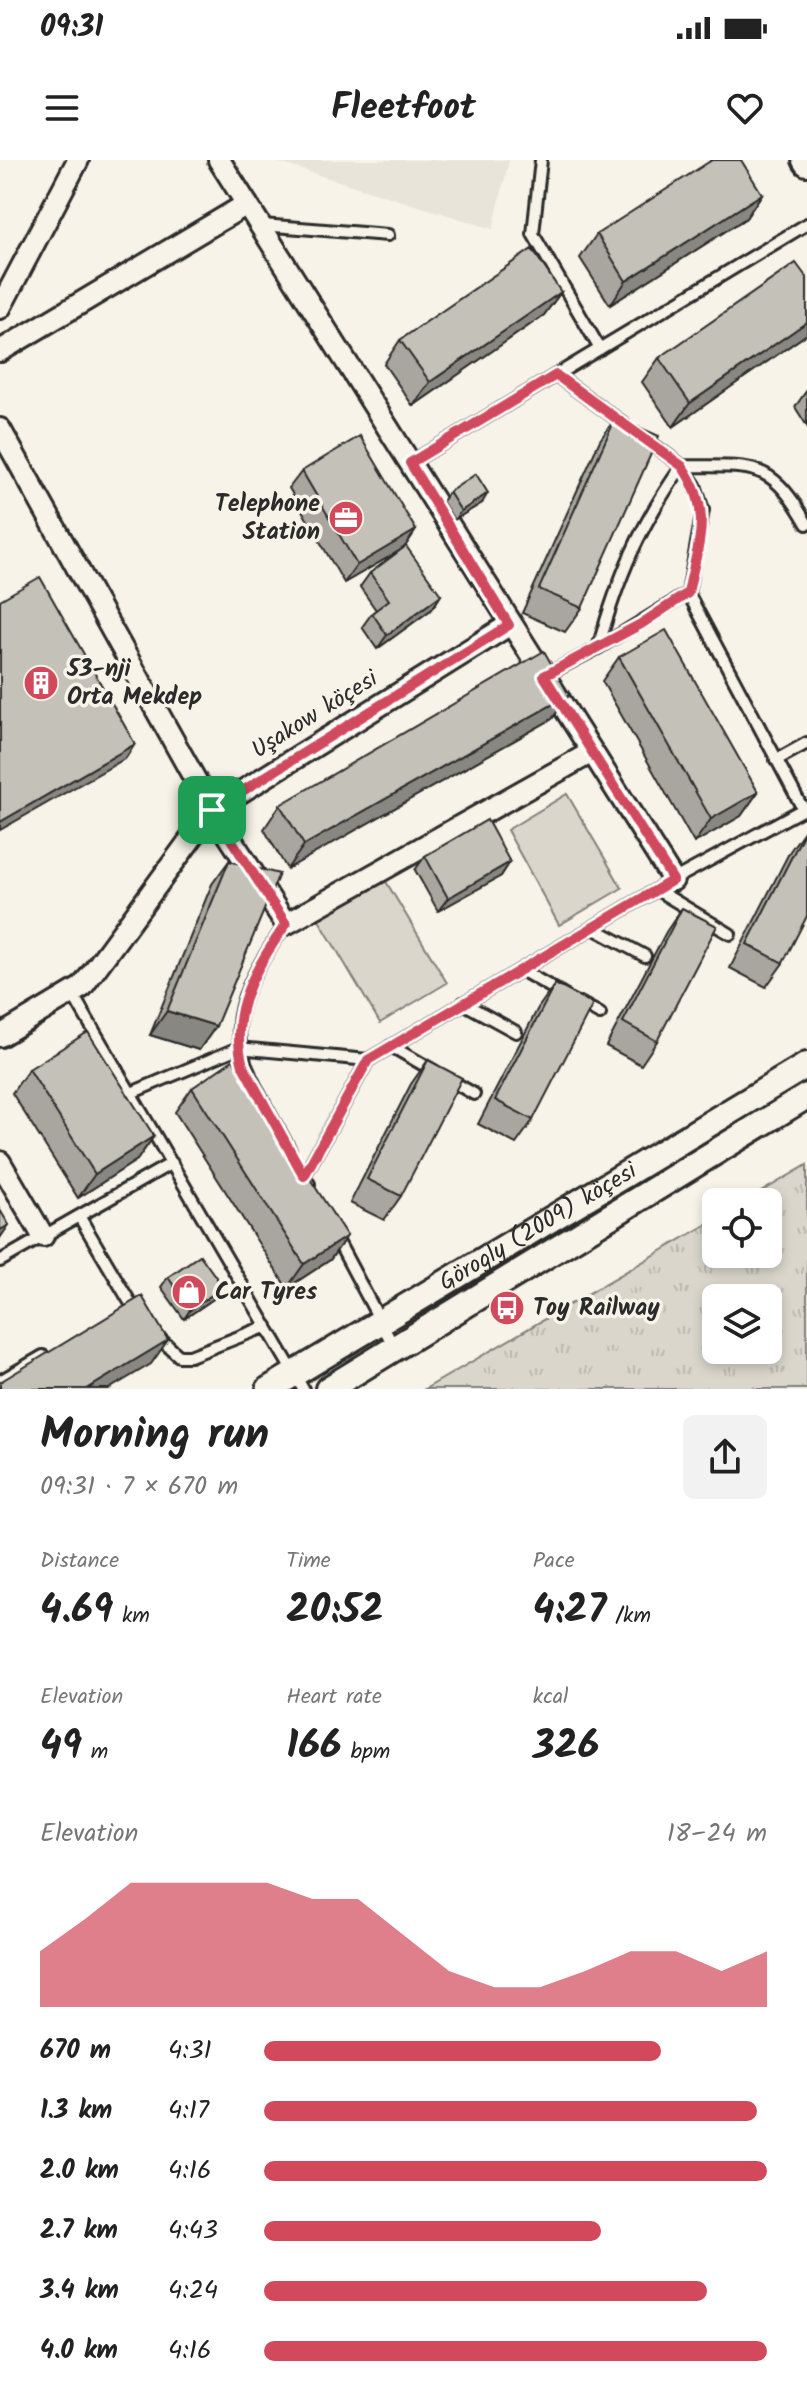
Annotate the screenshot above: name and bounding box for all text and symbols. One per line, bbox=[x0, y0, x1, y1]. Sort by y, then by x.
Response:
text: 09:31 bbox=[40, 4, 103, 52]
text: Fleetfoot bbox=[331, 80, 476, 137]
icon: menu bbox=[40, 86, 84, 130]
icon: heart bbox=[723, 86, 767, 130]
place label: Telephone Station bbox=[215, 485, 320, 552]
office icon: Telephone Station bbox=[327, 499, 365, 537]
place label: 53-nji Orta Mekdep bbox=[66, 650, 202, 717]
street label: Uşakow köçesi bbox=[244, 660, 387, 770]
building icon: 53-nji Orta Mekdep bbox=[22, 664, 60, 702]
pin bbox=[178, 776, 246, 844]
icon: arrive bbox=[190, 788, 234, 832]
street label: Görogly (2009) köçesi bbox=[431, 1152, 646, 1302]
map controls bbox=[702, 1188, 782, 1364]
button: locate bbox=[702, 1188, 782, 1268]
shop icon: Car Tyres bbox=[170, 1273, 208, 1311]
place label: Car Tyres bbox=[215, 1273, 317, 1312]
button: layers bbox=[702, 1284, 782, 1364]
bus stop icon: Toy Railway bbox=[488, 1289, 526, 1327]
place label: Toy Railway bbox=[533, 1289, 660, 1328]
text: Morning run bbox=[40, 1401, 269, 1471]
button: share bbox=[683, 1415, 767, 1499]
text: 09:31 · 7 × 670 m bbox=[40, 1466, 238, 1508]
text: Distance bbox=[40, 1544, 119, 1579]
text: Time bbox=[286, 1544, 331, 1579]
text: Pace bbox=[533, 1544, 575, 1579]
text: 4.69 bbox=[40, 1579, 113, 1643]
text: 20:52 bbox=[286, 1579, 384, 1643]
text: 4:27 bbox=[533, 1579, 607, 1643]
text: km bbox=[113, 1599, 150, 1634]
text: /km bbox=[607, 1599, 651, 1634]
text: Elevation bbox=[40, 1680, 123, 1715]
text: Heart rate bbox=[286, 1680, 382, 1715]
text: kcal bbox=[533, 1680, 568, 1715]
text: 49 bbox=[40, 1715, 82, 1779]
text: 166 bbox=[286, 1715, 342, 1779]
text: 326 bbox=[533, 1715, 600, 1779]
text: m bbox=[82, 1735, 108, 1770]
text: bpm bbox=[342, 1735, 390, 1770]
text: Elevation bbox=[40, 1813, 138, 1855]
text: 18–24 m bbox=[667, 1813, 767, 1855]
text: 670 m bbox=[40, 2030, 111, 2072]
text: 4:31 bbox=[168, 2030, 212, 2072]
text: 1.3 km bbox=[40, 2090, 112, 2132]
text: 4:17 bbox=[168, 2090, 209, 2132]
text: 2.0 km bbox=[40, 2150, 119, 2192]
text: 4:16 bbox=[168, 2150, 211, 2192]
text: 2.7 km bbox=[40, 2210, 118, 2252]
text: 4:43 bbox=[168, 2210, 218, 2252]
text: 3.4 km bbox=[40, 2270, 119, 2312]
text: 4:24 bbox=[168, 2270, 218, 2312]
text: 4.0 km bbox=[40, 2330, 118, 2372]
text: 4:16 bbox=[168, 2330, 211, 2372]

